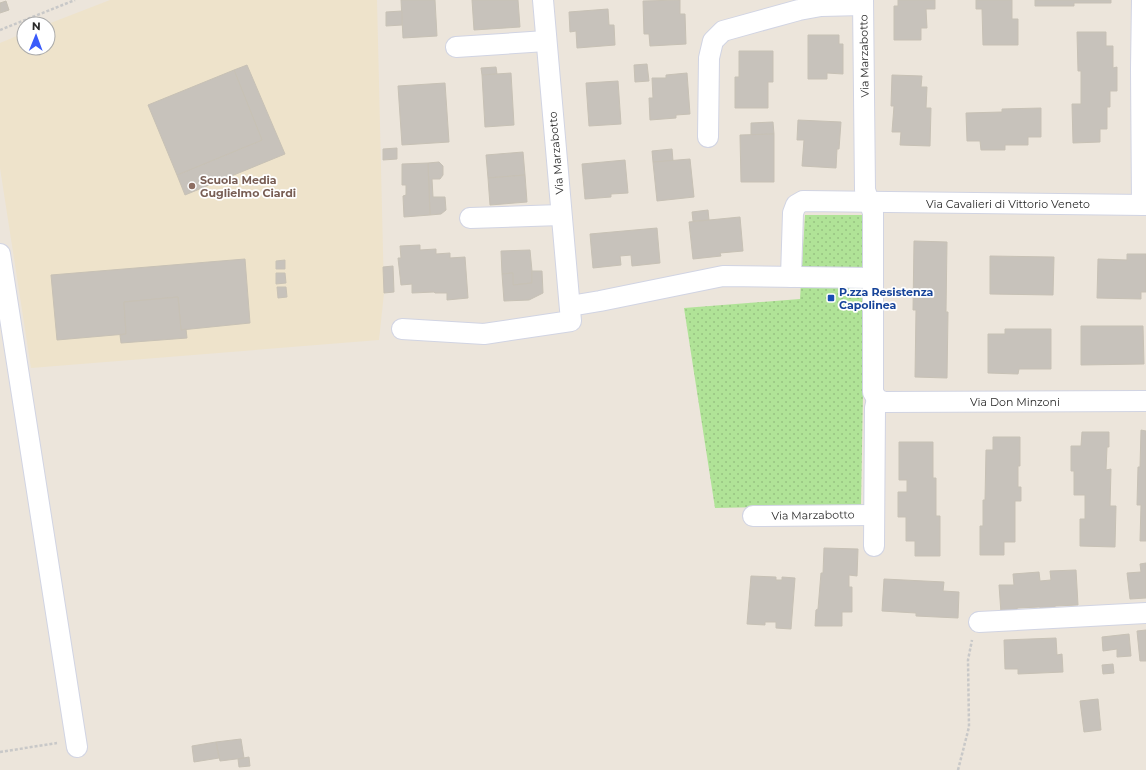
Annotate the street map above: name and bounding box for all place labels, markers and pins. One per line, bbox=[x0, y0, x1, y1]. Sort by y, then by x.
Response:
place label: Scuola Media Guglielmo Ciardi bbox=[200, 173, 296, 200]
marker: Scuola Media Guglielmo Ciardi bbox=[187, 181, 197, 191]
place label: P.zza Resistenza Capolinea bbox=[839, 285, 934, 312]
marker: P.zza Resistenza Capolinea bbox=[826, 293, 836, 303]

